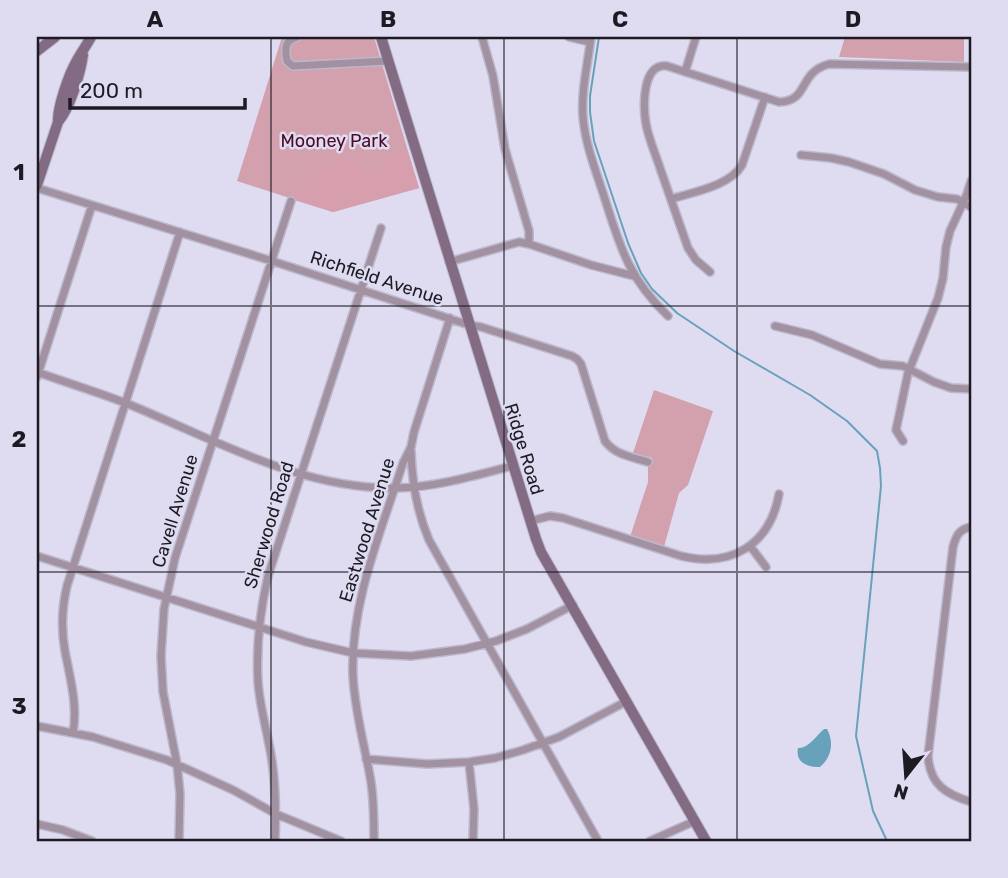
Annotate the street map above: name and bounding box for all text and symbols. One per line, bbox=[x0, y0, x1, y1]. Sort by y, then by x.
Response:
text: A bbox=[147, 5, 164, 33]
text: B bbox=[380, 5, 396, 33]
text: C bbox=[612, 5, 628, 33]
text: D bbox=[845, 5, 861, 33]
scale bar bbox=[70, 66, 245, 110]
text: 200 m bbox=[80, 78, 143, 103]
park label: Mooney Park bbox=[281, 130, 388, 152]
text: 1 bbox=[13, 158, 25, 186]
street label: Richfield Avenue bbox=[308, 246, 446, 310]
street label: Ridge Road bbox=[500, 400, 548, 498]
text: 2 bbox=[12, 425, 26, 453]
street label: Cavell Avenue bbox=[147, 452, 203, 570]
street label: Eastwood Avenue bbox=[335, 455, 399, 605]
street label: Sherwood Road bbox=[239, 459, 299, 591]
text: 3 bbox=[11, 692, 27, 720]
north arrow bbox=[872, 742, 942, 812]
text: N bbox=[891, 779, 911, 805]

